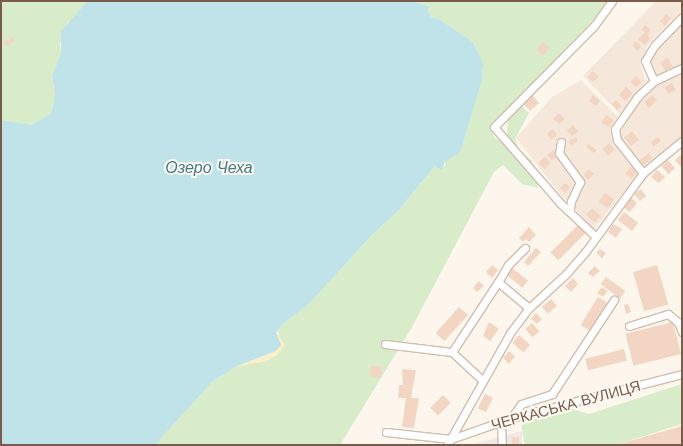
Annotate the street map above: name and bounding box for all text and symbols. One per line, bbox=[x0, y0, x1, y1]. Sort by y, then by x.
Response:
water label: Озеро Чеха bbox=[165, 158, 253, 178]
street label: ЧЕРКАСЬКА ВУЛИЦЯ bbox=[489, 377, 643, 435]

